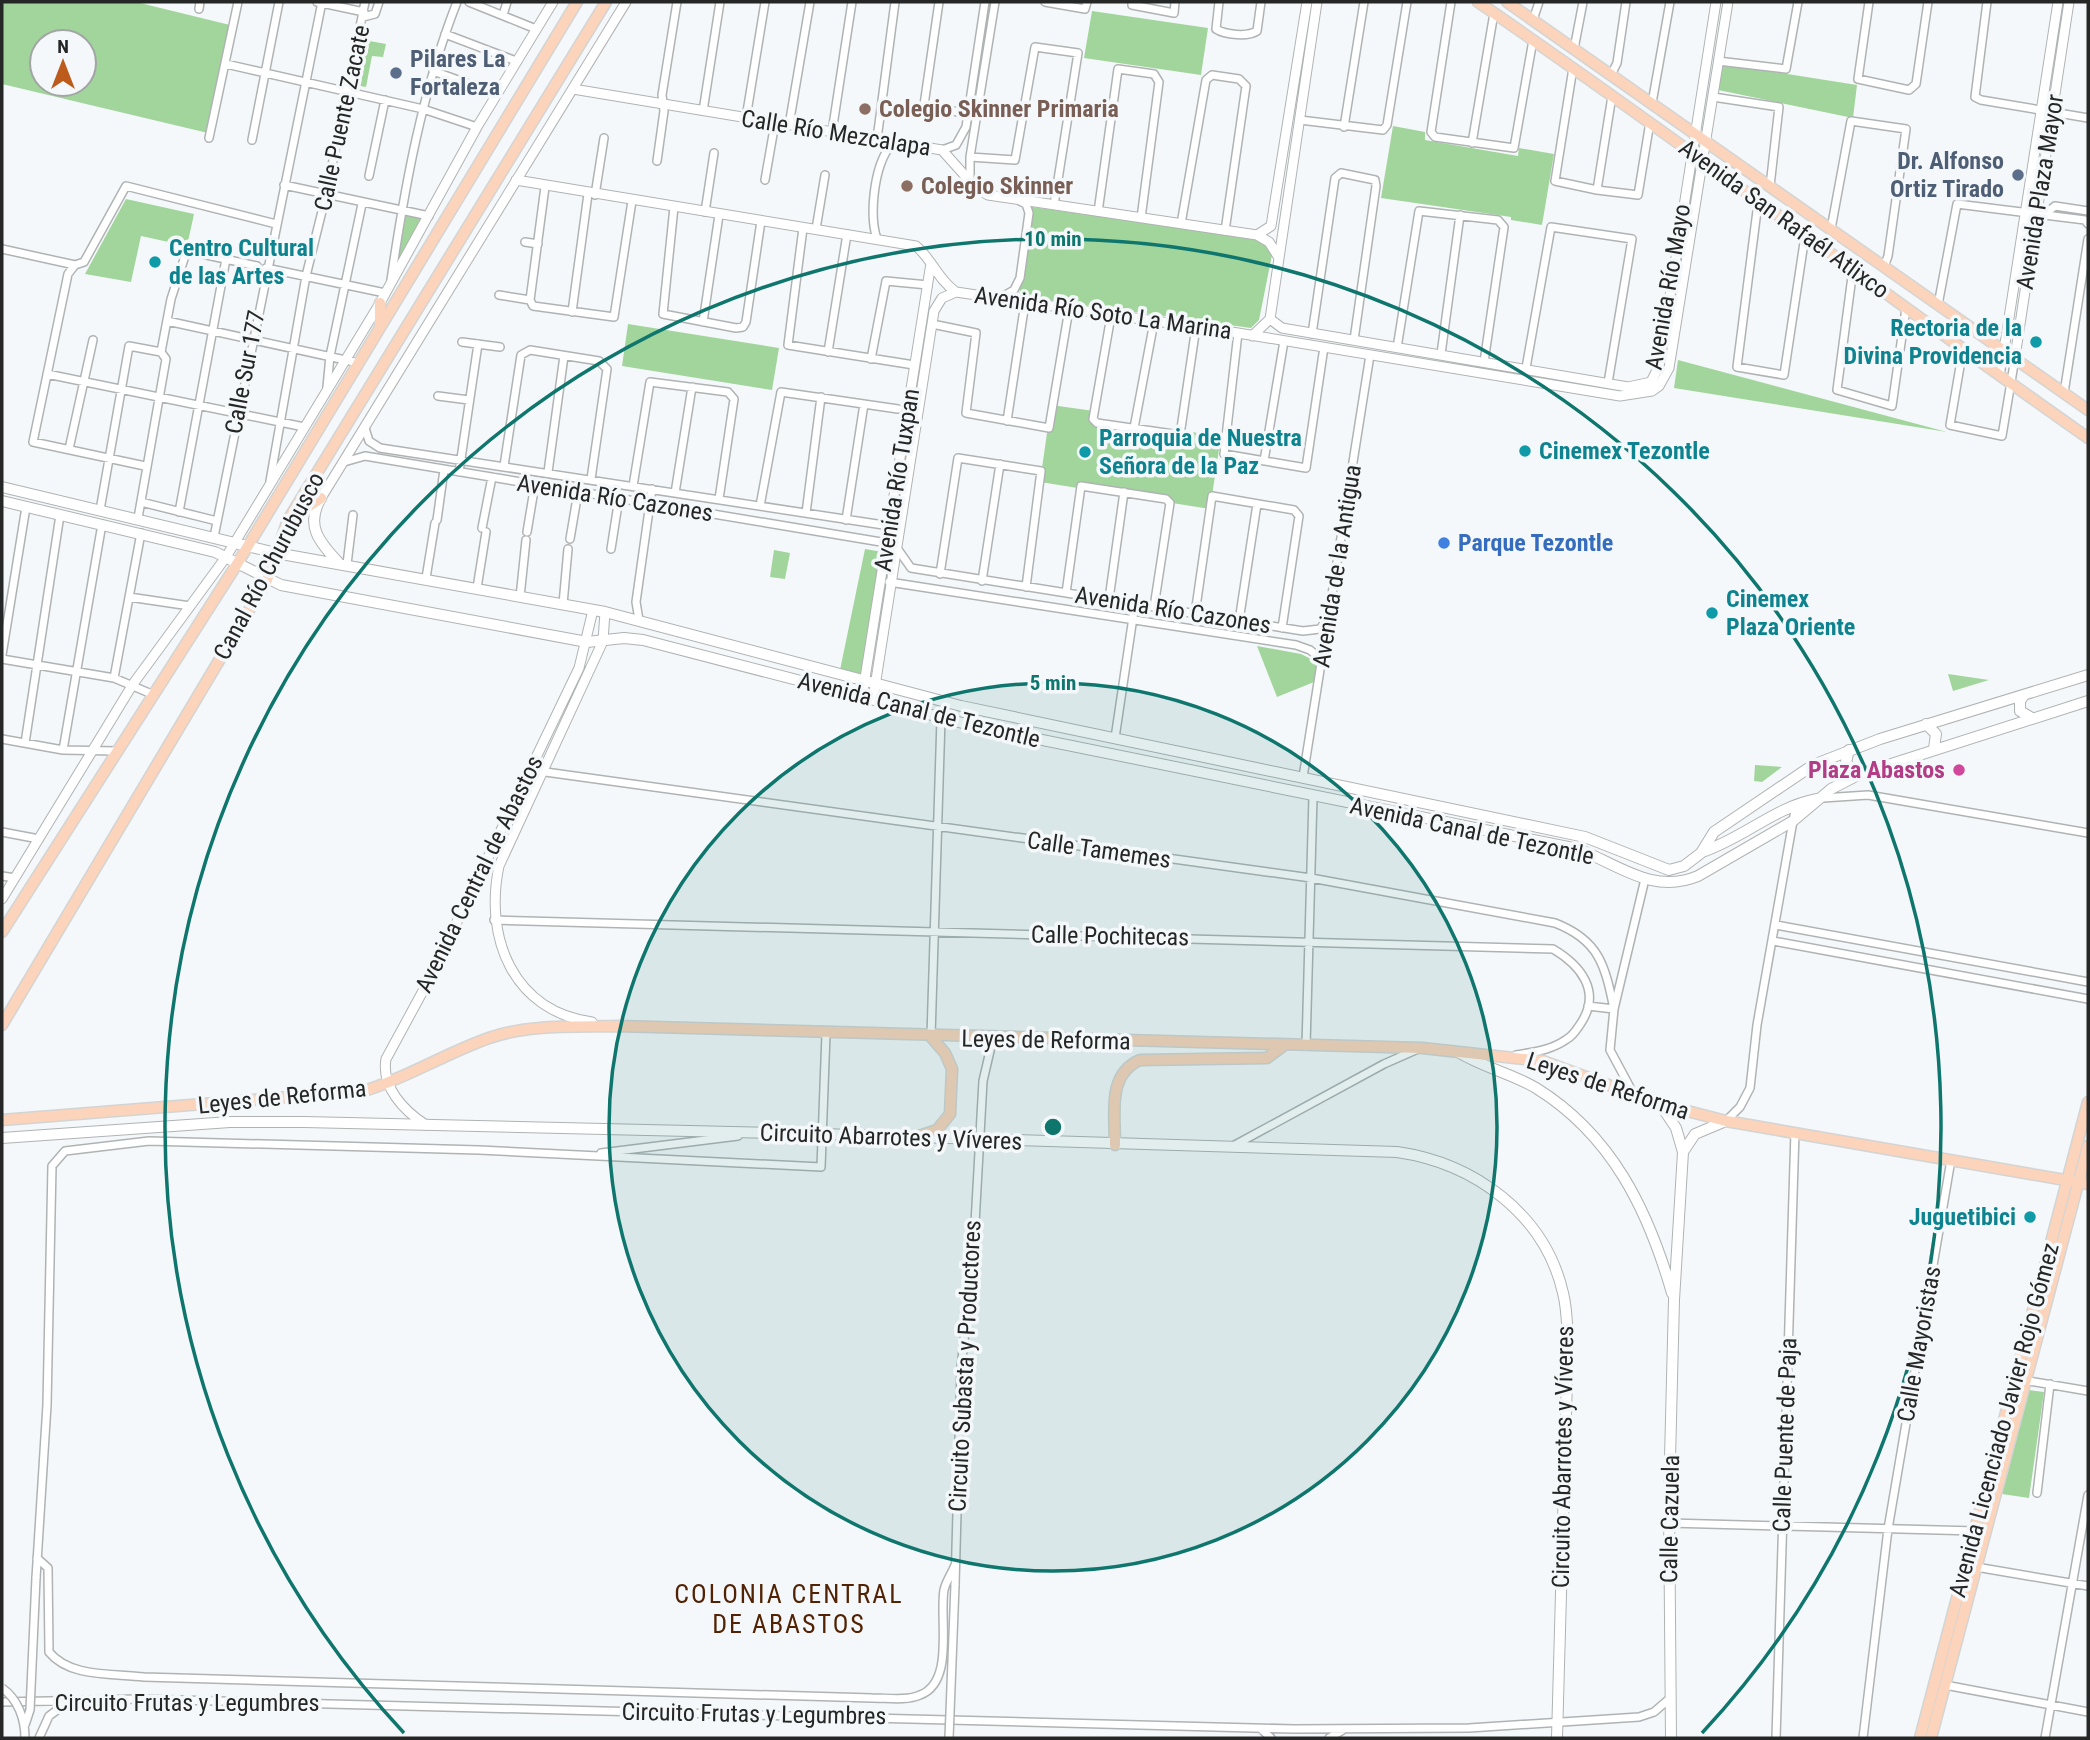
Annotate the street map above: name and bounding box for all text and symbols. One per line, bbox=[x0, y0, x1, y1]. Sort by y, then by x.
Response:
street label: Calle Puente Zacate bbox=[309, 22, 375, 214]
north arrow bbox=[28, 28, 98, 98]
text: N bbox=[57, 35, 69, 58]
place label: Pilares La Fortaleza bbox=[410, 45, 505, 101]
marker: Pilares La Fortaleza bbox=[388, 65, 404, 81]
street label: Avenida Plaza Mayor bbox=[2011, 92, 2069, 292]
place label: Colegio Skinner Primaria bbox=[879, 95, 1119, 123]
marker: Colegio Skinner Primaria bbox=[857, 101, 873, 117]
street label: Calle Río Mezcalapa bbox=[739, 104, 933, 162]
street label: Avenida San Rafaél Atlixco bbox=[1674, 133, 1894, 305]
place label: Dr. Alfonso Ortiz Tirado bbox=[1890, 147, 2004, 203]
marker: Dr. Alfonso Ortiz Tirado bbox=[2010, 167, 2026, 183]
place label: Colegio Skinner bbox=[921, 172, 1073, 200]
marker: Colegio Skinner bbox=[899, 178, 915, 194]
street label: Avenida Río Mayo bbox=[1640, 202, 1696, 372]
text: 10 min bbox=[1024, 227, 1082, 251]
place label: Centro Cultural de las Artes bbox=[169, 234, 314, 290]
marker: Centro Cultural de las Artes bbox=[147, 254, 163, 270]
street label: Avenida Río Soto La Marina bbox=[973, 281, 1233, 345]
street label: Calle Sur 177 bbox=[219, 308, 271, 436]
place label: Rectoria de la Divina Providencia bbox=[1844, 314, 2022, 370]
marker: Rectoria de la Divina Providencia bbox=[2028, 334, 2044, 350]
street label: Avenida Río Tuxpan bbox=[869, 387, 925, 573]
place label: Parroquia de Nuestra Señora de la Paz bbox=[1099, 424, 1302, 480]
place label: Cinemex Tezontle bbox=[1539, 437, 1710, 465]
marker: Cinemex Tezontle bbox=[1517, 443, 1533, 459]
marker: Parroquia de Nuestra Señora de la Paz bbox=[1077, 444, 1093, 460]
street label: Avenida de la Antigua bbox=[1307, 463, 1367, 669]
street label: Canal Río Churubusco bbox=[208, 467, 330, 665]
street label: Avenida Río Cazones bbox=[515, 469, 715, 527]
place label: Parque Tezontle bbox=[1458, 529, 1613, 557]
marker: Parque Tezontle bbox=[1436, 535, 1452, 551]
street label: Avenida Río Cazones bbox=[1073, 581, 1273, 639]
place label: Cinemex Plaza Oriente bbox=[1726, 585, 1855, 641]
marker: Cinemex Plaza Oriente bbox=[1704, 605, 1720, 621]
street label: Avenida Canal de Tezontle bbox=[795, 666, 1043, 754]
text: 5 min bbox=[1030, 671, 1076, 695]
street label: Avenida Central de Abastos bbox=[409, 751, 549, 997]
place label: Plaza Abastos bbox=[1808, 756, 1945, 784]
marker: Plaza Abastos bbox=[1951, 762, 1967, 778]
street label: Avenida Canal de Tezontle bbox=[1348, 791, 1596, 871]
street label: Calle Tamemes bbox=[1025, 826, 1173, 874]
street label: Calle Pochitecas bbox=[1031, 921, 1189, 951]
street label: Leyes de Reforma bbox=[961, 1025, 1131, 1055]
street label: Leyes de Reforma bbox=[1523, 1047, 1693, 1125]
street label: Leyes de Reforma bbox=[196, 1074, 368, 1120]
centre of rings bbox=[1041, 1115, 1065, 1139]
street label: Circuito Abarrotes y Víveres bbox=[759, 1118, 1023, 1156]
place label: Juguetibici bbox=[1909, 1203, 2016, 1231]
marker: Juguetibici bbox=[2022, 1209, 2038, 1225]
street label: Circuito Subasta y Productores bbox=[943, 1219, 987, 1513]
street label: Avenida Licenciado Javier Rojo Gómez bbox=[1943, 1240, 2065, 1600]
street label: Calle Mayoristas bbox=[1892, 1264, 1946, 1424]
street label: Circuito Abarrotes y Víveres bbox=[1547, 1326, 1579, 1588]
street label: Calle Puente de Paja bbox=[1768, 1337, 1802, 1533]
street label: Calle Cazuela bbox=[1655, 1455, 1685, 1583]
district label: COLONIA CENTRAL DE ABASTOS bbox=[674, 1579, 904, 1639]
street label: Circuito Frutas y Legumbres bbox=[55, 1689, 319, 1717]
street label: Circuito Frutas y Legumbres bbox=[621, 1698, 887, 1730]

